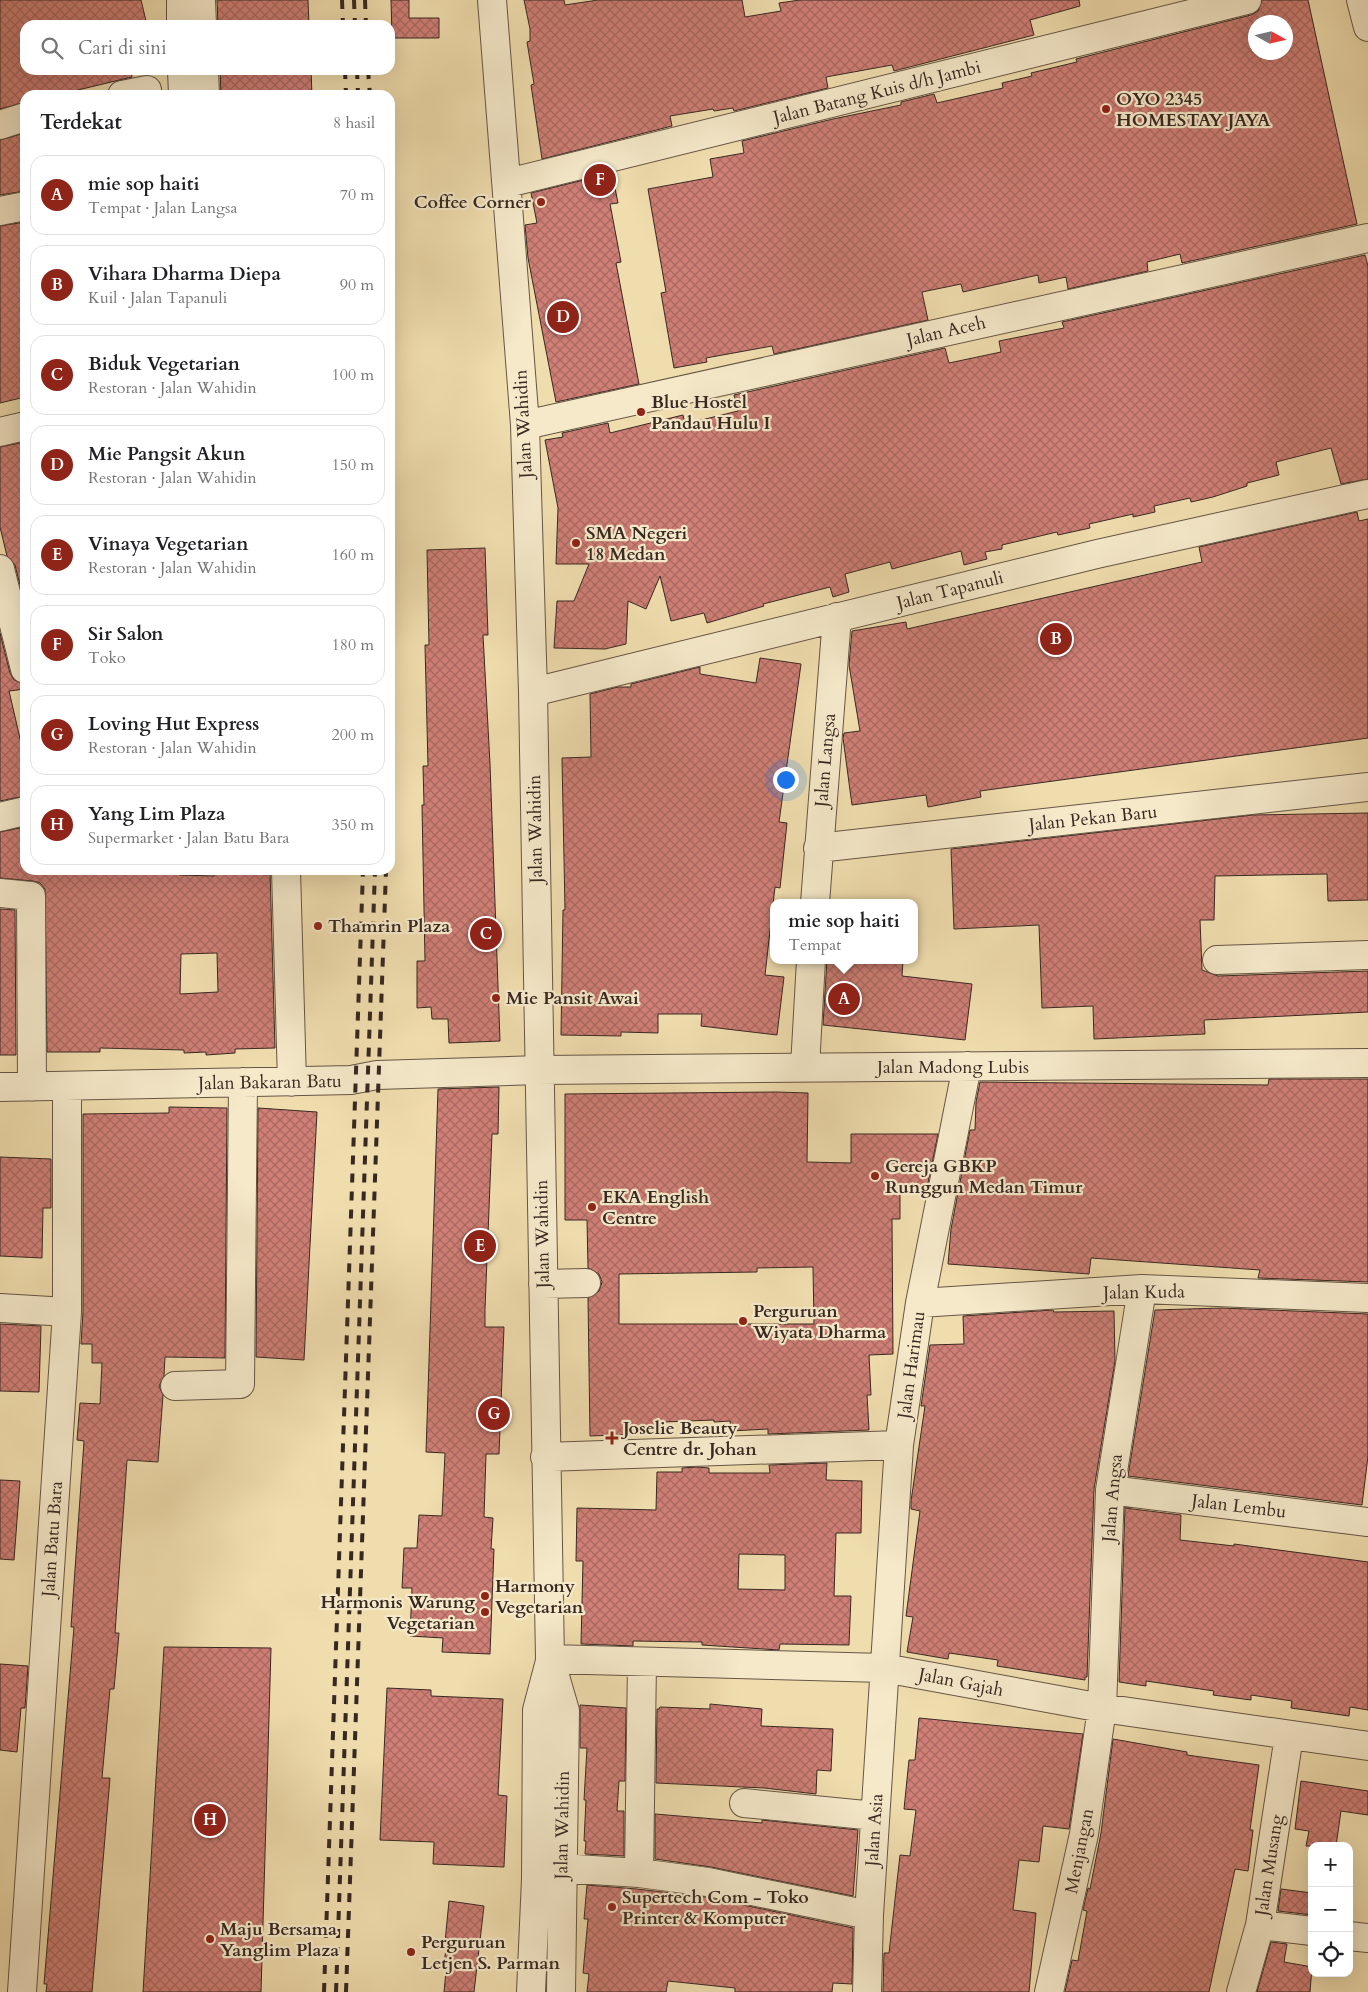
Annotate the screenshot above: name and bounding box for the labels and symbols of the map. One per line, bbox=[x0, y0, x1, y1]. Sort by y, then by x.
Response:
north arrow bbox=[1248, 15, 1293, 60]
street label: Jalan Batang Kuis d/h Jambi bbox=[768, 55, 984, 131]
place label: OYO 2345 HOMESTAY JAYA bbox=[1116, 87, 1271, 133]
marker: OYO 2345 HOMESTAY JAYA bbox=[1100, 103, 1112, 115]
pin: F bbox=[584, 161, 616, 199]
place label: Coffee Corner bbox=[414, 190, 532, 215]
marker: Coffee Corner bbox=[535, 196, 547, 208]
pin: D bbox=[547, 298, 579, 336]
street label: Jalan Aceh bbox=[901, 310, 988, 353]
street label: Jalan Wahidin bbox=[508, 368, 539, 482]
place label: Blue Hostel Pandau Hulu I bbox=[651, 390, 771, 436]
marker: Blue Hostel Pandau Hulu I bbox=[635, 406, 647, 418]
place label: SMA Negeri 18 Medan bbox=[586, 521, 688, 567]
marker: SMA Negeri 18 Medan bbox=[570, 537, 582, 549]
street label: Jalan Tapanuli bbox=[891, 565, 1006, 617]
pin: B bbox=[1040, 620, 1072, 658]
street label: Jalan Langsa bbox=[809, 712, 842, 811]
your location bbox=[773, 767, 799, 793]
street label: Jalan Wahidin bbox=[522, 774, 549, 887]
street label: Jalan Pekan Baru bbox=[1025, 799, 1159, 838]
place label: Thamrin Plaza bbox=[328, 914, 450, 939]
pin: C bbox=[470, 915, 502, 953]
marker: Thamrin Plaza bbox=[312, 920, 324, 932]
pin: A bbox=[828, 980, 860, 1018]
place label: Mie Pansit Awai bbox=[506, 986, 639, 1011]
marker: Mie Pansit Awai bbox=[490, 992, 502, 1004]
street label: Jalan Madong Lubis bbox=[874, 1055, 1029, 1080]
street label: Jalan Bakaran Batu bbox=[195, 1069, 342, 1096]
place label: Gereja GBKP Runggun Medan Timur bbox=[885, 1154, 1083, 1200]
marker: Gereja GBKP Runggun Medan Timur bbox=[869, 1170, 881, 1182]
street label: Jalan Wahidin bbox=[529, 1179, 556, 1292]
place label: EKA English Centre bbox=[602, 1185, 709, 1231]
marker: EKA English Centre bbox=[586, 1201, 598, 1213]
pin: E bbox=[464, 1227, 496, 1265]
street label: Jalan Kuda bbox=[1100, 1279, 1185, 1306]
place label: Perguruan Wiyata Dharma bbox=[752, 1299, 886, 1345]
street label: Jalan Harimau bbox=[891, 1309, 931, 1424]
marker: Perguruan Wiyata Dharma bbox=[737, 1315, 749, 1327]
pin: G bbox=[478, 1395, 510, 1433]
place label: Joselie Beauty Centre dr. Johan bbox=[620, 1416, 757, 1462]
marker: Joselie Beauty Centre dr. Johan bbox=[605, 1431, 619, 1445]
street label: Jalan Angsa bbox=[1096, 1453, 1129, 1546]
street label: Jalan Batu Bara bbox=[36, 1480, 69, 1601]
street label: Jalan Lembu bbox=[1187, 1488, 1288, 1525]
place label: Harmony Vegetarian bbox=[495, 1574, 584, 1620]
place label: Harmonis Warung Vegetarian bbox=[321, 1590, 475, 1636]
marker: Harmony Vegetarian bbox=[479, 1590, 491, 1602]
marker: Harmonis Warung Vegetarian bbox=[479, 1606, 491, 1618]
street label: Jalan Gajah bbox=[913, 1661, 1006, 1703]
street label: Jalan Wahidin bbox=[549, 1770, 576, 1883]
street label: Jalan Asia bbox=[859, 1793, 890, 1870]
pin: H bbox=[194, 1801, 226, 1839]
street label: Menjangan bbox=[1059, 1805, 1100, 1896]
street label: Jalan Musang bbox=[1249, 1812, 1290, 1920]
place label: Supertech Com - Toko Printer & Komputer bbox=[622, 1885, 809, 1931]
marker: Supertech Com - Toko Printer & Komputer bbox=[606, 1901, 618, 1913]
place label: Maju Bersama Yanglim Plaza bbox=[220, 1917, 339, 1963]
place label: Perguruan Letjen S. Parman bbox=[421, 1930, 560, 1976]
marker: Maju Bersama Yanglim Plaza bbox=[204, 1933, 216, 1945]
marker: Perguruan Letjen S. Parman bbox=[405, 1946, 417, 1958]

